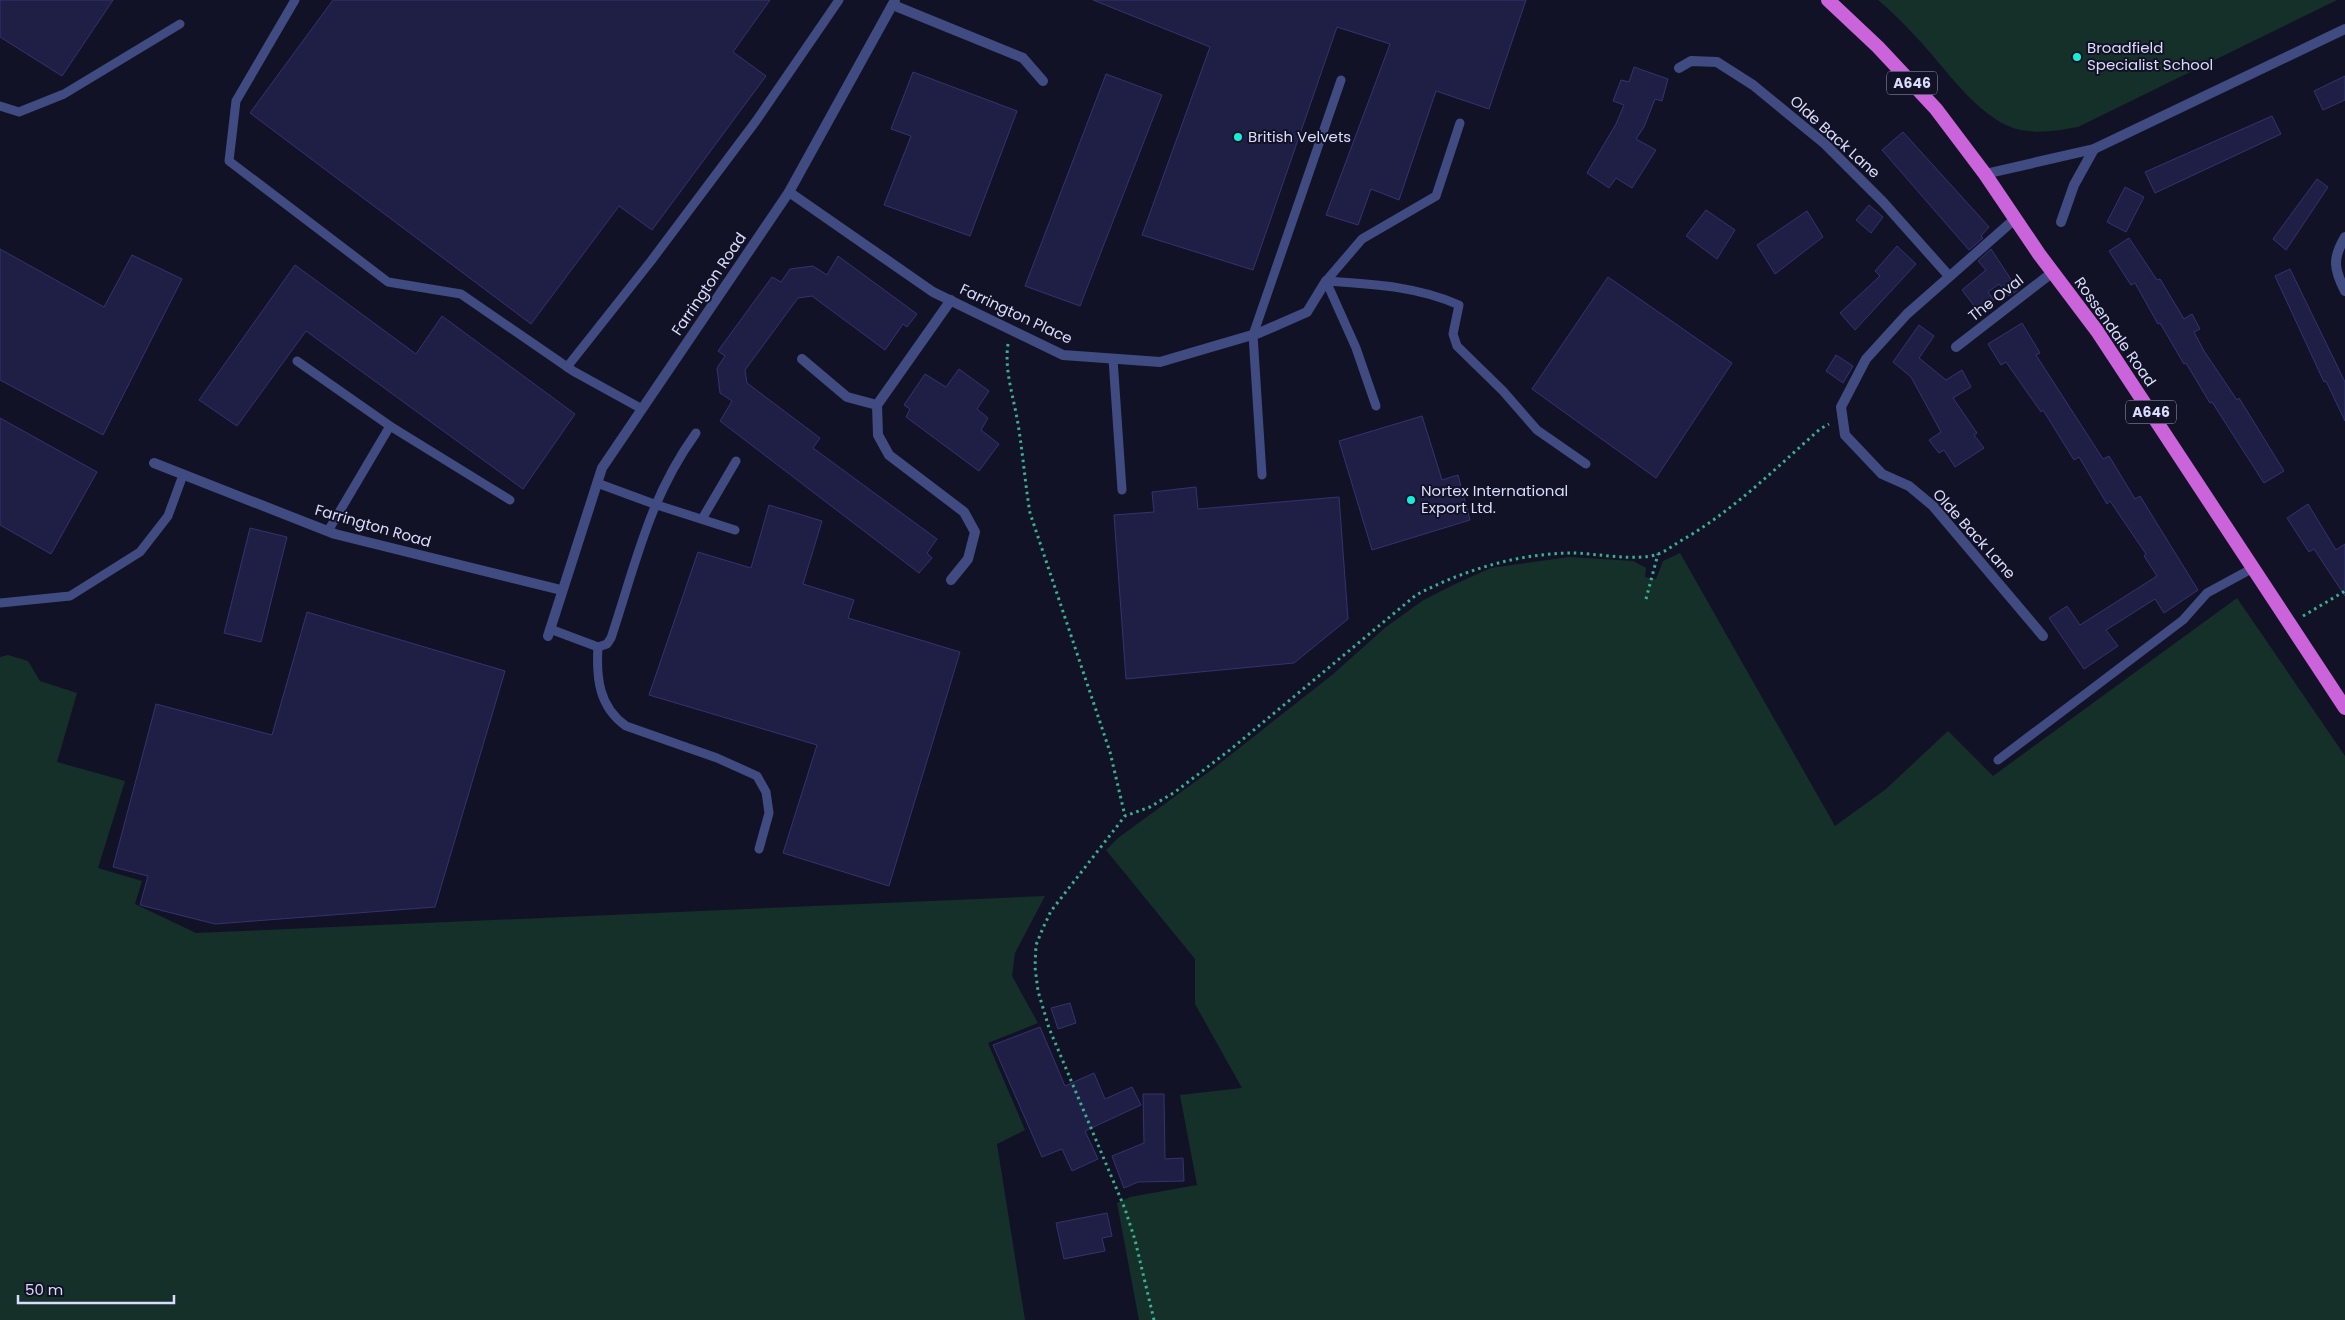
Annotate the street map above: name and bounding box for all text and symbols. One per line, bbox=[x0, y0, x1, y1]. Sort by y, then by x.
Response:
place label: Broadfield Specialist School bbox=[2087, 37, 2213, 75]
marker: Broadfield Specialist School bbox=[2071, 51, 2083, 63]
road number: A646 bbox=[1887, 72, 1937, 95]
street label: Olde Back Lane bbox=[1786, 90, 1885, 183]
place label: British Velvets bbox=[1248, 126, 1351, 147]
marker: British Velvets bbox=[1232, 131, 1244, 143]
street label: Farrington Road bbox=[666, 228, 751, 339]
street label: The Oval bbox=[1964, 269, 2028, 326]
street label: Rossendale Road bbox=[2070, 273, 2161, 391]
street label: Farrington Place bbox=[957, 278, 1076, 349]
road number: A646 bbox=[2126, 401, 2176, 424]
place label: Nortex International Export Ltd. bbox=[1421, 480, 1568, 518]
street label: Olde Back Lane bbox=[1928, 484, 2021, 583]
marker: Nortex International Export Ltd. bbox=[1405, 494, 1417, 506]
street label: Farrington Road bbox=[313, 499, 434, 552]
scale bar bbox=[18, 1272, 174, 1304]
text: 50 m bbox=[25, 1279, 63, 1300]

